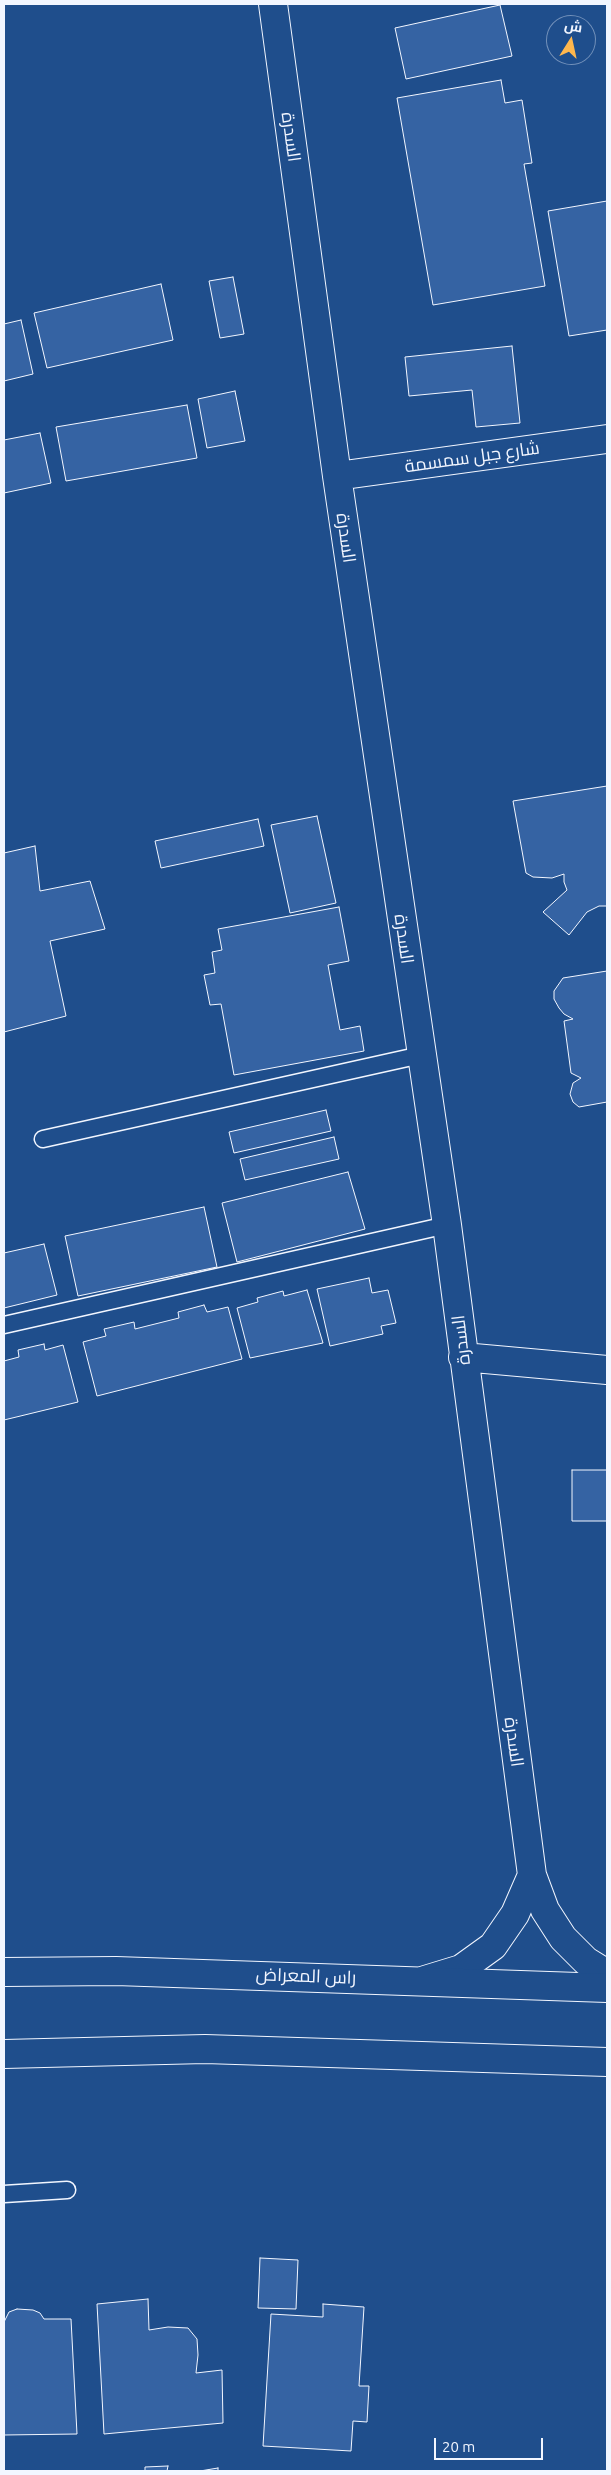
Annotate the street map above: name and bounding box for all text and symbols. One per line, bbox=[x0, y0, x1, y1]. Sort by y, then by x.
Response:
north arrow bbox=[546, 15, 596, 65]
text: ش bbox=[563, 17, 584, 36]
street label: السدرة bbox=[277, 111, 305, 163]
street label: شارع جبل سمسمة bbox=[403, 437, 541, 477]
street label: السدرة bbox=[332, 512, 360, 564]
street label: السدرة bbox=[390, 913, 418, 965]
street label: السدرة bbox=[447, 1314, 475, 1366]
street label: السدرة bbox=[500, 1716, 528, 1768]
street label: راس المعراض bbox=[255, 1963, 357, 1989]
scale bar bbox=[436, 2428, 545, 2460]
text: 20 m bbox=[442, 2438, 475, 2455]

